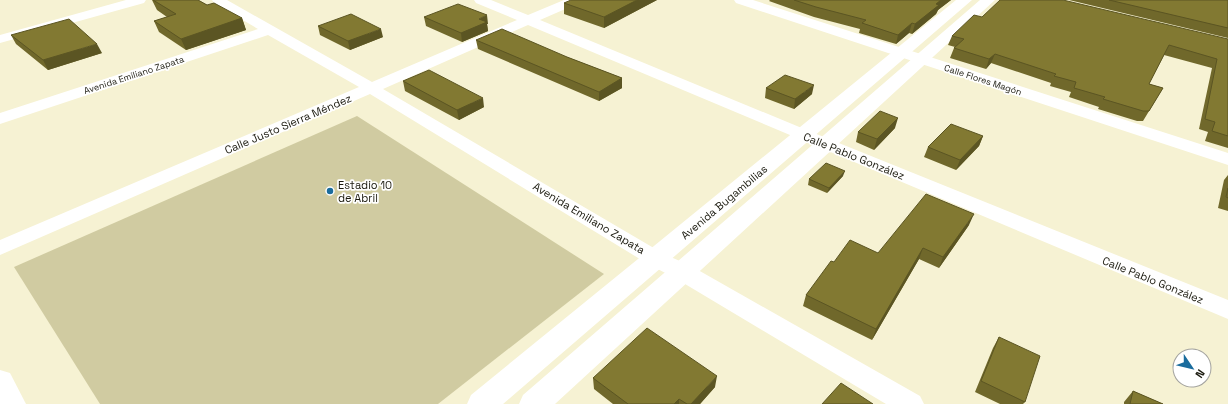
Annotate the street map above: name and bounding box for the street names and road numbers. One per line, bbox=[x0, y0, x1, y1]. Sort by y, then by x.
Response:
street label: Avenida Emiliano Zapata bbox=[82, 53, 186, 97]
street label: Calle Flores Magón bbox=[943, 62, 1023, 98]
street label: Calle Justo Sierra Méndez bbox=[222, 91, 354, 157]
street label: Calle Pablo González bbox=[801, 129, 907, 183]
street label: Avenida Bugambilias bbox=[678, 162, 770, 242]
street label: Avenida Emiliano Zapata bbox=[530, 179, 648, 257]
street label: Calle Pablo González bbox=[1100, 253, 1206, 307]

